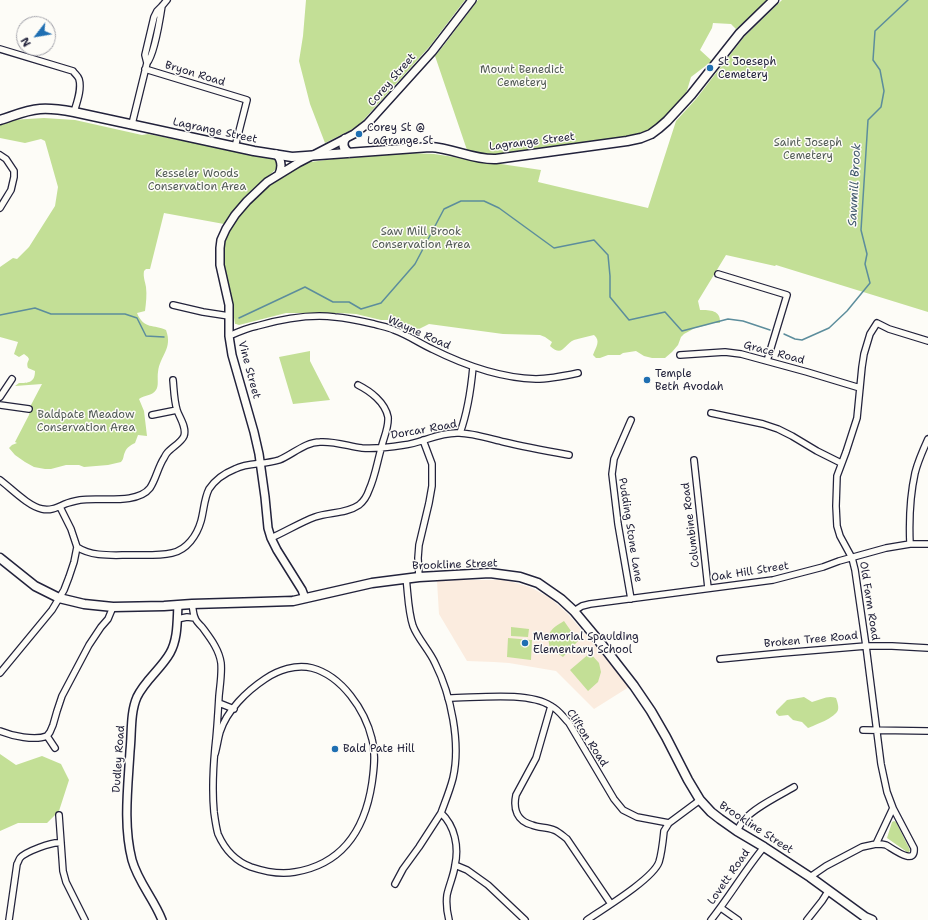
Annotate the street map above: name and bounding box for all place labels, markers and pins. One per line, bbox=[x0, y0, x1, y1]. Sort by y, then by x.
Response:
place label: St Joeseph Cemetery bbox=[718, 55, 776, 81]
marker: St Joeseph Cemetery bbox=[705, 63, 715, 73]
place label: Corey St @ LaGrange St bbox=[367, 121, 433, 147]
marker: Corey St @ LaGrange St bbox=[354, 129, 364, 139]
place label: Temple Beth Avodah bbox=[655, 367, 724, 393]
marker: Temple Beth Avodah bbox=[642, 375, 652, 385]
place label: Memorial Spaulding Elementary School bbox=[533, 630, 639, 656]
marker: Memorial Spaulding Elementary School bbox=[520, 638, 530, 648]
place label: Bald Pate Hill bbox=[343, 742, 415, 756]
marker: Bald Pate Hill bbox=[330, 744, 340, 754]

